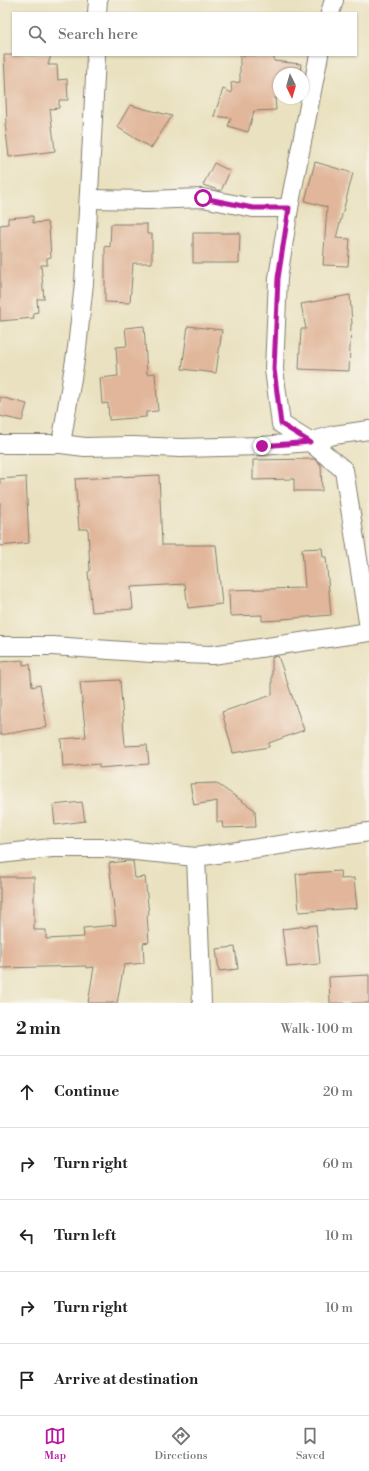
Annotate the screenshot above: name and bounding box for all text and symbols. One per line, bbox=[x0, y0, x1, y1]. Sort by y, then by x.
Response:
search box bbox=[12, 12, 357, 56]
icon: search bbox=[26, 23, 48, 45]
text: Search here bbox=[58, 25, 138, 44]
north arrow bbox=[273, 68, 309, 104]
route start bbox=[194, 189, 212, 207]
route end bbox=[253, 437, 271, 455]
text: 2 min bbox=[16, 1018, 61, 1040]
text: Walk · 100 m bbox=[281, 1021, 353, 1037]
icon: ahead bbox=[16, 1081, 38, 1103]
text: Continue bbox=[54, 1082, 119, 1101]
text: 20 m bbox=[323, 1084, 353, 1100]
icon: right bbox=[16, 1153, 38, 1175]
text: Turn right bbox=[54, 1154, 128, 1173]
text: 60 m bbox=[322, 1156, 353, 1172]
icon: left bbox=[16, 1225, 38, 1247]
text: Turn left bbox=[54, 1226, 116, 1245]
text: 10 m bbox=[325, 1228, 353, 1244]
icon: right bbox=[16, 1297, 38, 1319]
text: Turn right bbox=[54, 1298, 128, 1317]
text: 10 m bbox=[325, 1300, 353, 1316]
icon: arrive bbox=[16, 1369, 38, 1391]
text: Arrive at destination bbox=[54, 1370, 198, 1389]
tab: Map bbox=[44, 1425, 66, 1463]
tab: Directions bbox=[155, 1425, 208, 1463]
tab: Saved bbox=[296, 1425, 325, 1463]

